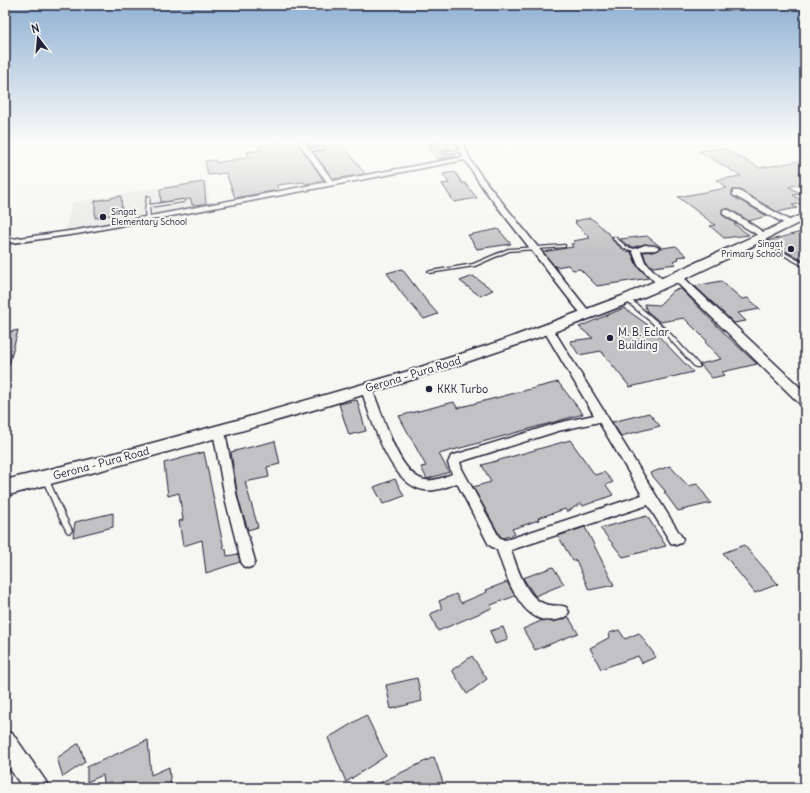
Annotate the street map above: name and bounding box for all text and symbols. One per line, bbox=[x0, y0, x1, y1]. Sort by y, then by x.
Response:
north arrow bbox=[18, 18, 58, 58]
text: N bbox=[30, 21, 41, 36]
place label: Singat Elementary School bbox=[111, 206, 187, 227]
marker: Singat Elementary School bbox=[98, 212, 108, 222]
place label: Singat Primary School bbox=[721, 238, 783, 259]
marker: Singat Primary School bbox=[786, 244, 796, 254]
place label: M. B. Eclar Building bbox=[618, 325, 670, 352]
marker: M. B. Eclar Building bbox=[605, 333, 615, 343]
street label: Gerona - Pura Road bbox=[364, 353, 463, 395]
place label: KKK Turbo bbox=[437, 382, 488, 396]
marker: KKK Turbo bbox=[424, 384, 434, 394]
street label: Gerona - Pura Road bbox=[51, 443, 151, 483]

